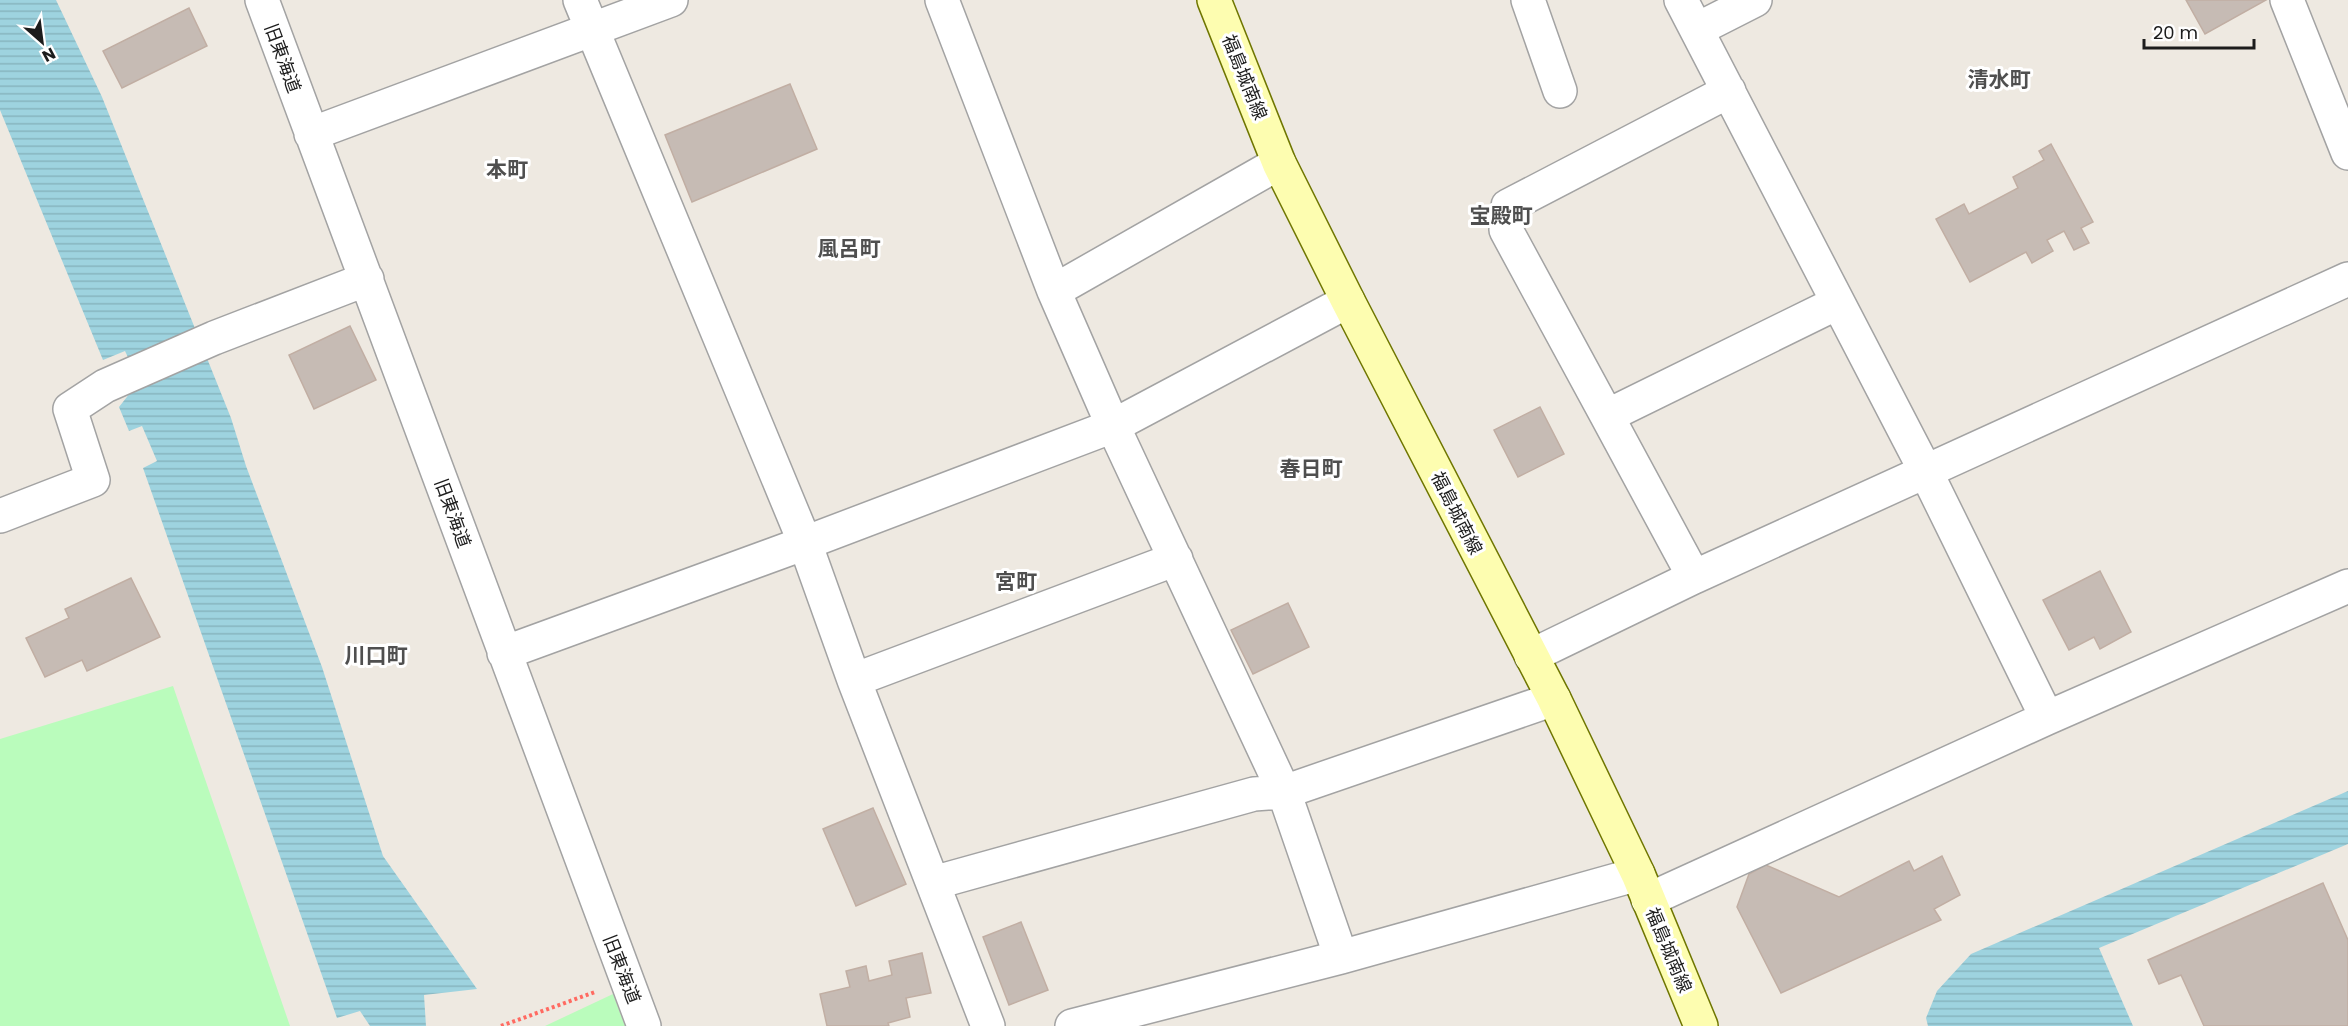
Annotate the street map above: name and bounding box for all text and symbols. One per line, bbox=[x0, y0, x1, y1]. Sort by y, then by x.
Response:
north arrow bbox=[12, 12, 72, 72]
scale bar bbox=[2144, 12, 2254, 50]
street label: 旧東海道 bbox=[259, 20, 307, 96]
text: 20 m bbox=[2153, 20, 2198, 45]
street label: 福島城南線 bbox=[1217, 31, 1273, 123]
text: N bbox=[38, 42, 60, 68]
district label: 清水町 bbox=[1968, 65, 2031, 94]
district label: 本町 bbox=[486, 155, 528, 184]
district label: 宝殿町 bbox=[1470, 201, 1533, 230]
district label: 風呂町 bbox=[818, 234, 881, 263]
district label: 春日町 bbox=[1280, 454, 1343, 483]
street label: 福島城南線 bbox=[1425, 467, 1489, 559]
street label: 旧東海道 bbox=[429, 475, 477, 551]
district label: 宮町 bbox=[995, 567, 1037, 596]
district label: 川口町 bbox=[345, 641, 408, 670]
street label: 福島城南線 bbox=[1640, 904, 1698, 996]
street label: 旧東海道 bbox=[597, 931, 647, 1007]

